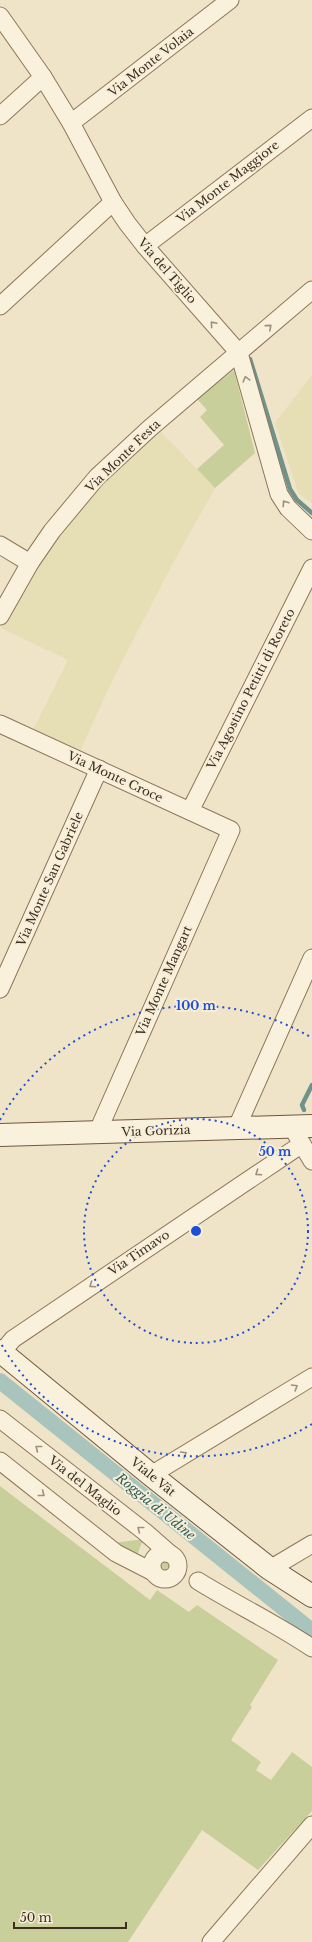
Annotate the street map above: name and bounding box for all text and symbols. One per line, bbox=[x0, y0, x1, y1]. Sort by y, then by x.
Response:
street label: Via Monte Volaia bbox=[104, 23, 197, 100]
street label: Via Monte Maggiore bbox=[173, 137, 282, 227]
street label: Via del Tiglio bbox=[134, 234, 200, 307]
one-way arrow bbox=[211, 321, 218, 328]
one-way arrow bbox=[264, 325, 271, 332]
one-way arrow bbox=[243, 376, 251, 383]
street label: Via Monte Festa bbox=[81, 416, 163, 496]
one-way arrow bbox=[282, 500, 290, 507]
street label: Via Agostino Petitti di Roreto bbox=[203, 606, 298, 773]
street label: Via Monte Croce bbox=[64, 747, 165, 805]
street label: Via Monte San Gabriele bbox=[13, 809, 86, 949]
street label: Via Monte Mangart bbox=[132, 923, 195, 1039]
text: 100 m bbox=[176, 998, 217, 1013]
street label: Via Gorizia bbox=[120, 1122, 191, 1139]
text: 50 m bbox=[259, 1144, 292, 1159]
one-way arrow bbox=[255, 1168, 262, 1175]
centre of rings bbox=[189, 1224, 203, 1238]
street label: Via Timavo bbox=[104, 1227, 172, 1279]
one-way arrow bbox=[89, 1280, 96, 1288]
one-way arrow bbox=[291, 1384, 298, 1392]
one-way arrow bbox=[35, 1446, 42, 1453]
street label: Via del Maglio bbox=[45, 1452, 125, 1519]
one-way arrow bbox=[180, 1452, 187, 1459]
street label: Viale Vât bbox=[127, 1453, 179, 1499]
water label: Roggia di Udine bbox=[112, 1469, 199, 1544]
one-way arrow bbox=[37, 1489, 44, 1496]
one-way arrow bbox=[138, 1526, 145, 1533]
scale bar bbox=[14, 1904, 126, 1930]
text: 50 m bbox=[20, 1910, 52, 1925]

